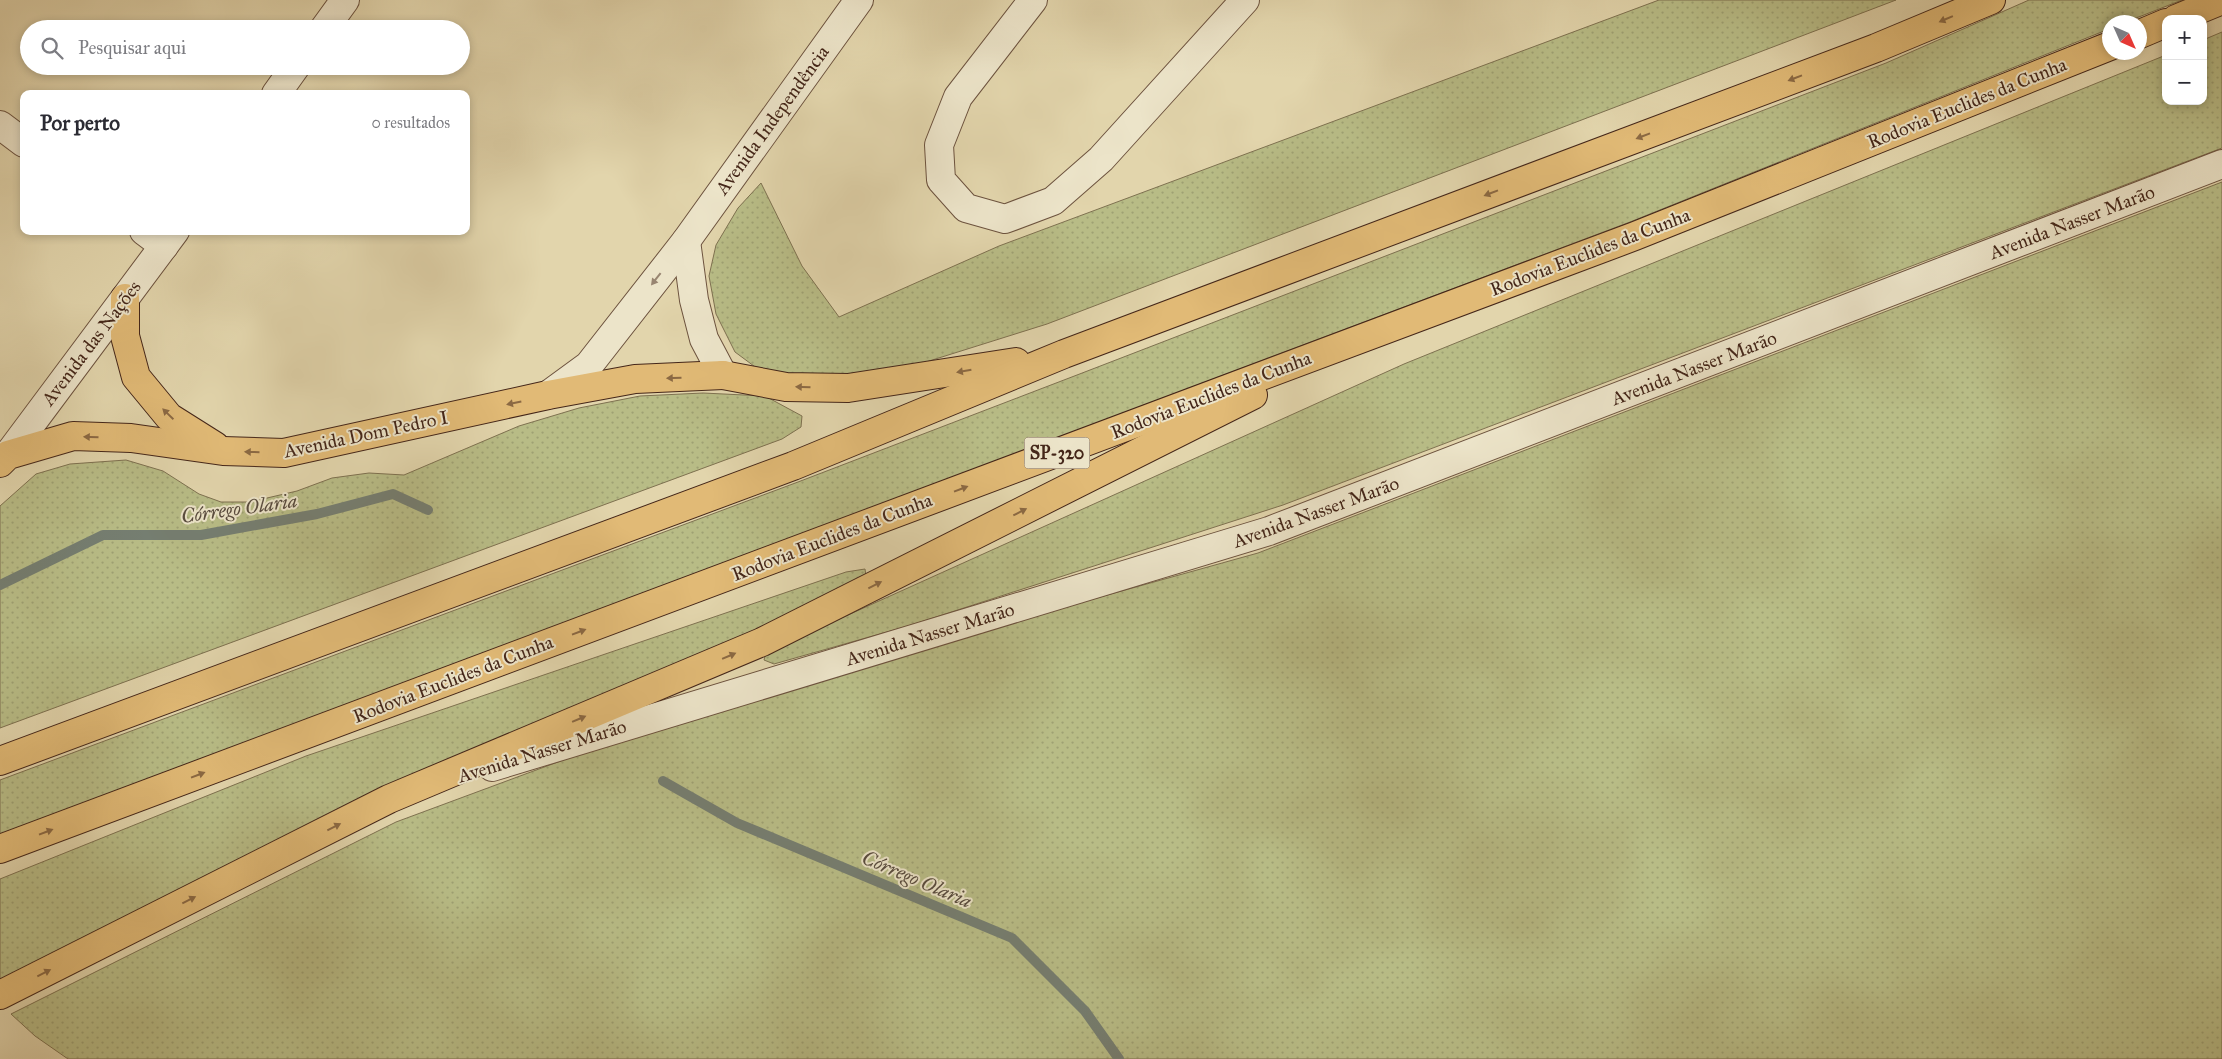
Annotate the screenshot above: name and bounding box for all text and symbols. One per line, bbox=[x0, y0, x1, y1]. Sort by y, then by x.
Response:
one-way arrow bbox=[1939, 15, 1953, 23]
north arrow bbox=[2102, 15, 2147, 60]
map controls bbox=[2162, 15, 2207, 105]
button: + bbox=[2162, 15, 2207, 60]
search box bbox=[20, 20, 470, 75]
icon: search bbox=[38, 34, 66, 62]
text: Pesquisar aqui bbox=[78, 36, 186, 59]
street label: Avenida Independência bbox=[710, 40, 834, 200]
street label: Rodovia Euclides da Cunha bbox=[1864, 52, 2071, 153]
button: − bbox=[2162, 60, 2207, 105]
one-way arrow bbox=[1788, 75, 1802, 83]
text: Por perto bbox=[40, 110, 120, 136]
text: 0 resultados bbox=[372, 113, 450, 132]
one-way arrow bbox=[1635, 132, 1650, 140]
street label: Avenida Nasser Marão bbox=[1985, 180, 2158, 264]
one-way arrow bbox=[1483, 189, 1498, 197]
street label: Rodovia Euclides da Cunha bbox=[1487, 203, 1694, 301]
one-way arrow bbox=[651, 272, 662, 285]
street label: Avenida das Nações bbox=[36, 276, 146, 411]
street label: Avenida Nasser Marão bbox=[1607, 326, 1780, 410]
street label: Rodovia Euclides da Cunha bbox=[1108, 346, 1315, 444]
one-way arrow bbox=[956, 367, 972, 375]
one-way arrow bbox=[666, 374, 682, 382]
one-way arrow bbox=[795, 383, 811, 391]
one-way arrow bbox=[507, 399, 522, 407]
street label: Avenida Dom Pedro I bbox=[281, 405, 450, 463]
one-way arrow bbox=[163, 408, 175, 420]
one-way arrow bbox=[82, 432, 98, 440]
road number: SP-320 bbox=[1024, 438, 1090, 468]
one-way arrow bbox=[244, 448, 260, 456]
street label: Avenida Nasser Marão bbox=[1229, 471, 1402, 553]
one-way arrow bbox=[954, 485, 969, 493]
water label: Córrego Olaria bbox=[179, 488, 299, 528]
street label: Rodovia Euclides da Cunha bbox=[729, 488, 936, 586]
one-way arrow bbox=[1013, 508, 1027, 516]
one-way arrow bbox=[868, 581, 882, 589]
street label: Avenida Nasser Marão bbox=[842, 597, 1017, 671]
one-way arrow bbox=[572, 628, 587, 635]
street label: Rodovia Euclides da Cunha bbox=[350, 630, 557, 728]
one-way arrow bbox=[722, 651, 736, 659]
street label: Avenida Nasser Marão bbox=[454, 714, 629, 788]
one-way arrow bbox=[572, 714, 586, 722]
one-way arrow bbox=[191, 771, 206, 779]
one-way arrow bbox=[327, 823, 341, 831]
one-way arrow bbox=[38, 828, 53, 835]
water label: Córrego Olaria bbox=[858, 845, 976, 913]
one-way arrow bbox=[182, 896, 196, 904]
one-way arrow bbox=[36, 969, 51, 977]

